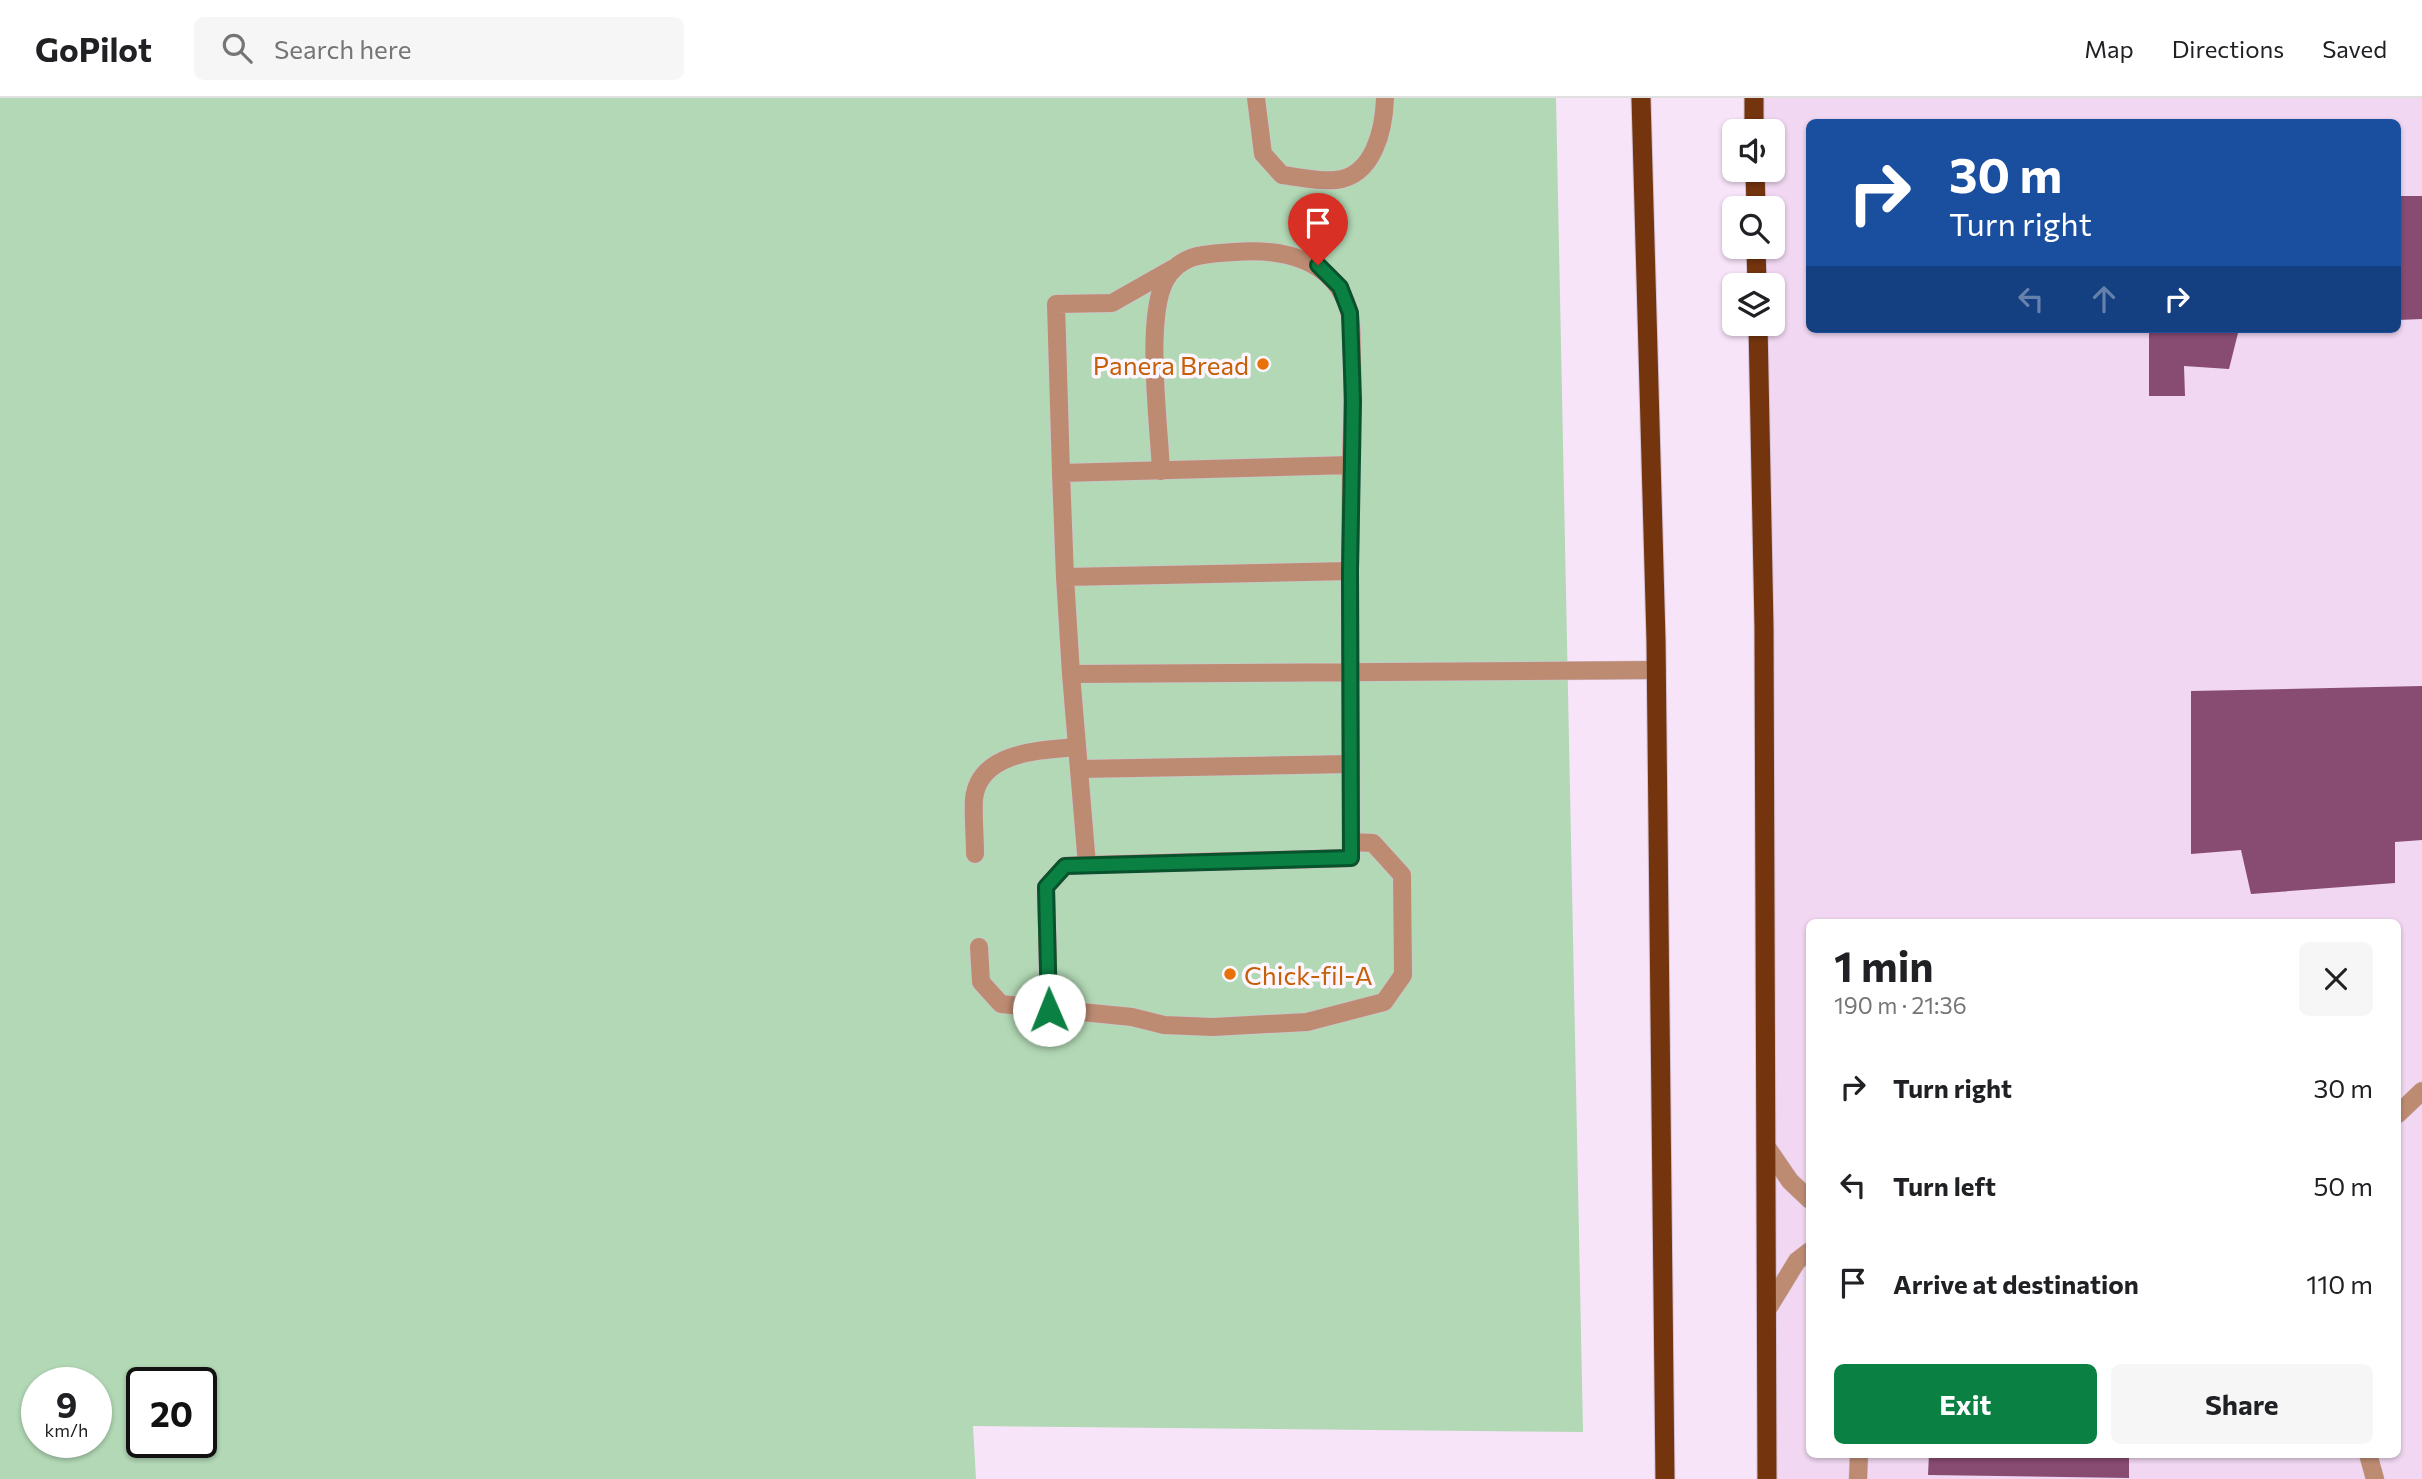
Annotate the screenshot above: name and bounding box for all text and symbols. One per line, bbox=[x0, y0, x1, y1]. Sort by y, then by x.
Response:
search box bbox=[194, 17, 684, 80]
text: GoPilot bbox=[35, 28, 152, 69]
icon: search bbox=[218, 29, 256, 67]
text: Search here bbox=[274, 33, 411, 64]
text: Map bbox=[2084, 34, 2134, 63]
text: Directions bbox=[2172, 34, 2284, 63]
text: Saved bbox=[2322, 34, 2387, 63]
map controls bbox=[1722, 119, 1785, 336]
button: sound bbox=[1722, 119, 1785, 182]
text: 30 m bbox=[1949, 143, 2062, 203]
icon: right bbox=[1834, 147, 1925, 238]
pin bbox=[1288, 193, 1348, 265]
button: search bbox=[1722, 196, 1785, 259]
text: Turn right bbox=[1949, 203, 2092, 243]
icon: arrive bbox=[1299, 204, 1337, 242]
button: layers bbox=[1722, 273, 1785, 336]
icon: left bbox=[2012, 280, 2050, 318]
icon: ahead bbox=[2085, 280, 2123, 318]
icon: right bbox=[2158, 280, 2196, 318]
place label: Panera Bread bbox=[1093, 349, 1249, 380]
marker: Panera Bread bbox=[1255, 356, 1271, 372]
text: 1 min bbox=[1834, 939, 1934, 991]
button: close bbox=[2299, 942, 2373, 1016]
place label: Chick-fil-A bbox=[1244, 959, 1373, 990]
marker: Chick-fil-A bbox=[1222, 966, 1238, 982]
position arrow bbox=[1012, 973, 1086, 1047]
text: 190 m · 21:36 bbox=[1834, 991, 1967, 1019]
icon: right bbox=[1834, 1068, 1872, 1106]
text: Turn right bbox=[1893, 1072, 2012, 1103]
text: 30 m bbox=[2314, 1072, 2373, 1103]
icon: left bbox=[1834, 1166, 1872, 1204]
text: Turn left bbox=[1893, 1170, 1996, 1201]
text: 50 m bbox=[2313, 1170, 2373, 1201]
icon: arrive bbox=[1834, 1264, 1872, 1302]
text: Arrive at destination bbox=[1893, 1268, 2139, 1299]
text: 110 m bbox=[2306, 1268, 2373, 1299]
button: Exit bbox=[1834, 1364, 2097, 1444]
button: Share bbox=[2111, 1364, 2373, 1444]
speed limit sign: 20 bbox=[126, 1367, 217, 1458]
text: 9 bbox=[56, 1382, 77, 1425]
text: km/h bbox=[45, 1419, 88, 1441]

